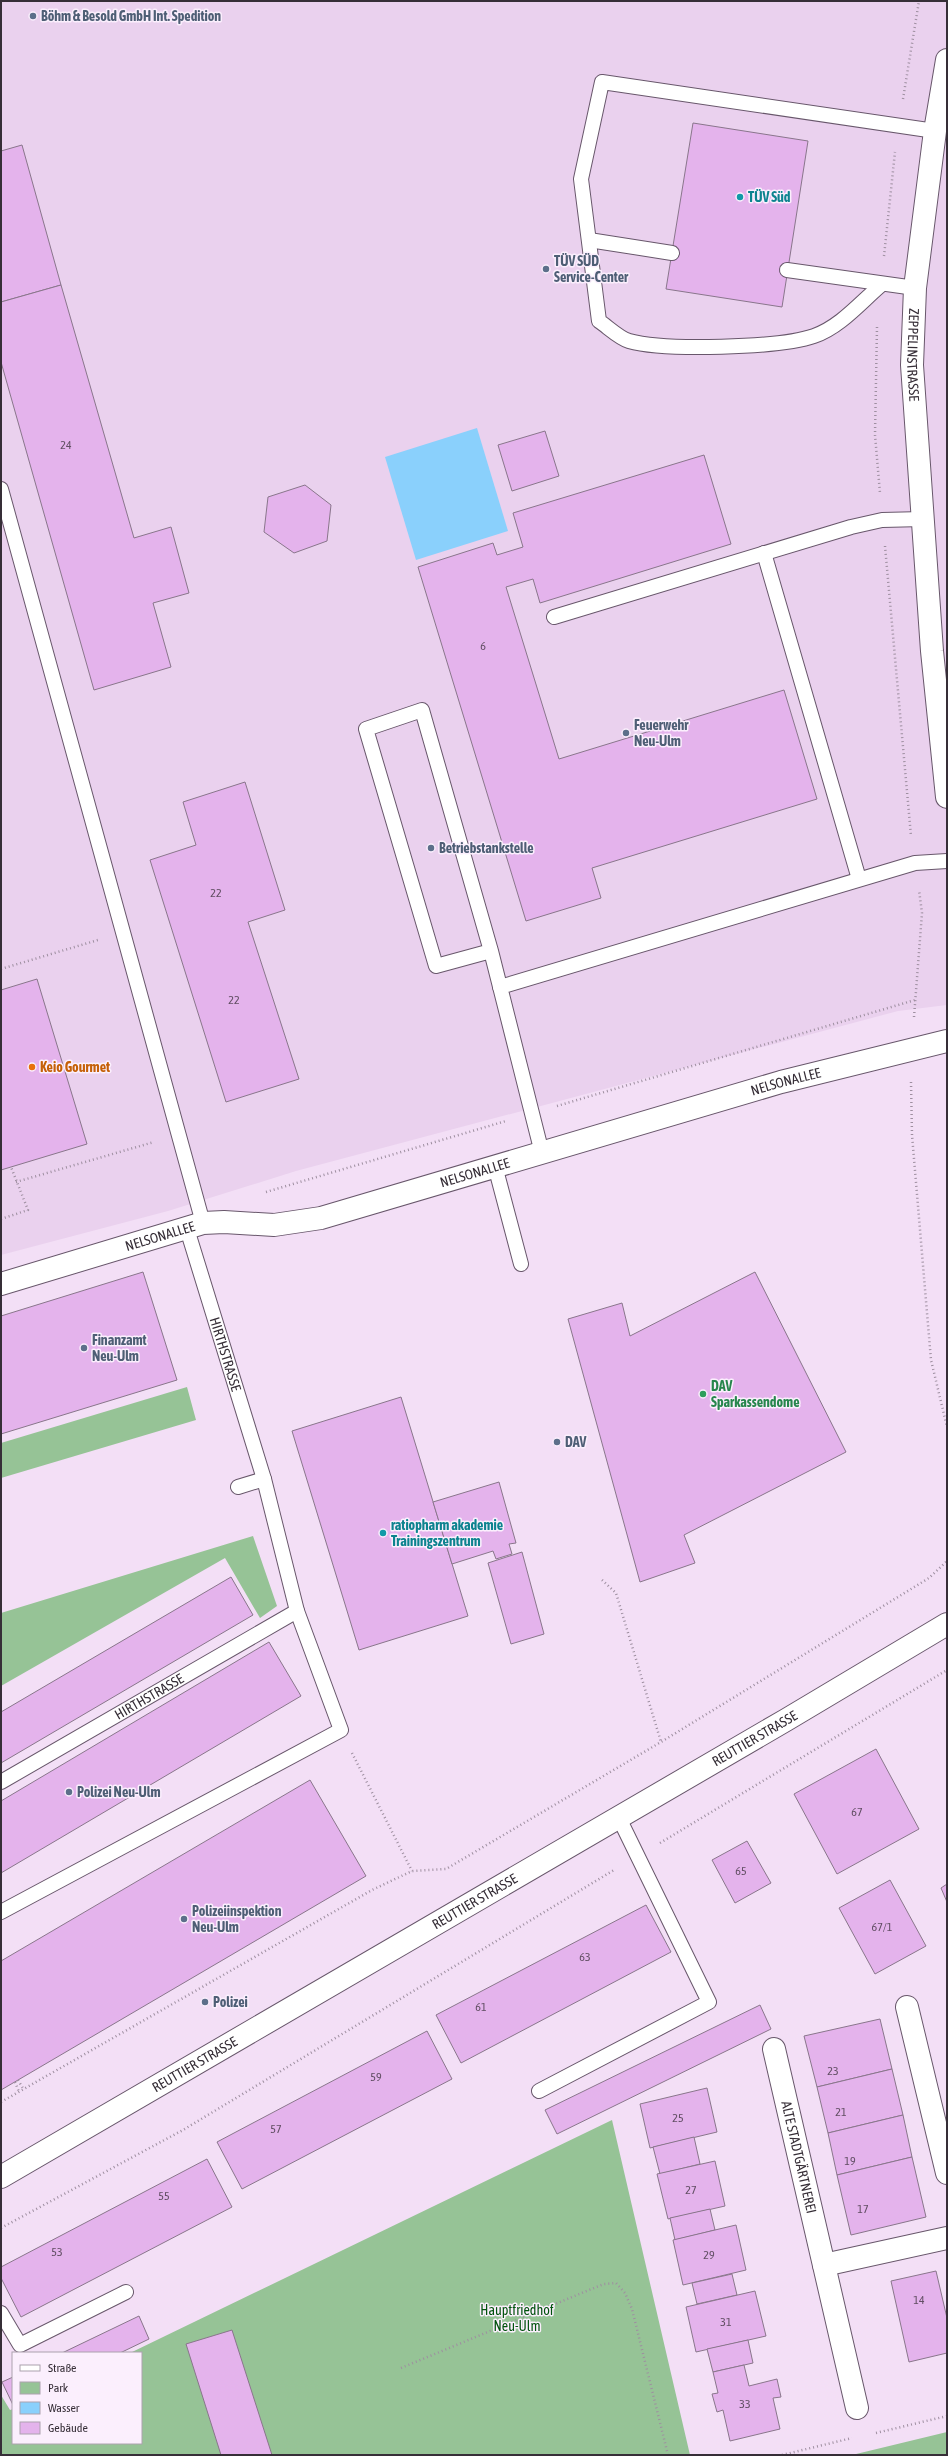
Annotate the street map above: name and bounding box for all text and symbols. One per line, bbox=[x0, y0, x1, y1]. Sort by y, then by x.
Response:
place label: Böhm & Besold GmbH Int. Spedition bbox=[41, 8, 221, 24]
marker: Böhm & Besold GmbH Int. Spedition bbox=[28, 11, 38, 21]
place label: TÜV Süd bbox=[748, 189, 791, 205]
marker: TÜV Süd bbox=[735, 192, 745, 202]
place label: TÜV SÜD Service-Center bbox=[554, 253, 629, 285]
marker: TÜV SÜD Service-Center bbox=[541, 264, 551, 274]
street label: ZEPPELINSTRASSE bbox=[904, 308, 923, 402]
house number: 24 bbox=[60, 438, 72, 452]
house number: 6 bbox=[480, 639, 486, 653]
place label: Feuerwehr Neu-Ulm bbox=[634, 717, 689, 749]
marker: Feuerwehr Neu-Ulm bbox=[621, 728, 631, 738]
place label: Betriebstankstelle bbox=[439, 840, 534, 856]
marker: Betriebstankstelle bbox=[426, 843, 436, 853]
house number: 22 bbox=[210, 886, 222, 900]
house number: 22 bbox=[228, 993, 240, 1007]
place label: Keio Gourmet bbox=[40, 1059, 110, 1075]
marker: Keio Gourmet bbox=[27, 1062, 37, 1072]
street label: NELSONALLEE bbox=[749, 1065, 822, 1099]
street label: NELSONALLEE bbox=[438, 1155, 511, 1190]
street label: NELSONALLEE bbox=[123, 1218, 197, 1254]
street label: HIRTHSTRASSE bbox=[207, 1315, 245, 1393]
place label: Finanzamt Neu-Ulm bbox=[92, 1332, 147, 1364]
marker: Finanzamt Neu-Ulm bbox=[79, 1343, 89, 1353]
place label: DAV Sparkassendome bbox=[711, 1378, 800, 1410]
marker: DAV Sparkassendome bbox=[698, 1389, 708, 1399]
place label: DAV bbox=[565, 1434, 586, 1450]
marker: DAV bbox=[552, 1437, 562, 1447]
place label: ratiopharm akademie Trainingszentrum bbox=[391, 1517, 503, 1549]
marker: ratiopharm akademie Trainingszentrum bbox=[378, 1528, 388, 1538]
street label: HIRTHSTRASSE bbox=[112, 1670, 186, 1723]
street label: REUTTIER STRASSE bbox=[709, 1707, 800, 1769]
place label: Polizei Neu-Ulm bbox=[77, 1784, 161, 1800]
marker: Polizei Neu-Ulm bbox=[64, 1787, 74, 1797]
house number: 67 bbox=[851, 1805, 863, 1819]
house number: 65 bbox=[735, 1864, 747, 1878]
street label: REUTTIER STRASSE bbox=[429, 1870, 520, 1932]
place label: Polizeiinspektion Neu-Ulm bbox=[192, 1903, 282, 1935]
marker: Polizeiinspektion Neu-Ulm bbox=[179, 1914, 189, 1924]
house number: 67/1 bbox=[872, 1920, 893, 1934]
house number: 63 bbox=[579, 1950, 591, 1964]
place label: Polizei bbox=[213, 1994, 248, 2010]
marker: Polizei bbox=[200, 1997, 210, 2007]
house number: 61 bbox=[475, 2000, 487, 2014]
street label: REUTTIER STRASSE bbox=[149, 2033, 240, 2095]
house number: 23 bbox=[827, 2064, 839, 2078]
house number: 59 bbox=[370, 2070, 382, 2084]
street label: ALTE STADTGÄRTNEREI bbox=[778, 2099, 820, 2215]
house number: 21 bbox=[835, 2105, 847, 2119]
house number: 25 bbox=[672, 2111, 684, 2125]
house number: 57 bbox=[270, 2122, 282, 2136]
house number: 19 bbox=[844, 2154, 856, 2168]
house number: 27 bbox=[685, 2183, 697, 2197]
house number: 55 bbox=[158, 2189, 170, 2203]
house number: 17 bbox=[857, 2202, 869, 2216]
house number: 53 bbox=[51, 2245, 63, 2259]
house number: 29 bbox=[703, 2248, 715, 2262]
house number: 14 bbox=[913, 2293, 925, 2307]
park label: Hauptfriedhof Neu-Ulm bbox=[480, 2302, 554, 2334]
house number: 31 bbox=[720, 2315, 732, 2329]
legend bbox=[12, 2352, 142, 2444]
text: Straße bbox=[48, 2361, 76, 2375]
text: Park bbox=[48, 2381, 69, 2395]
house number: 33 bbox=[739, 2397, 751, 2411]
text: Wasser bbox=[48, 2401, 80, 2415]
text: Gebäude bbox=[48, 2421, 88, 2435]

